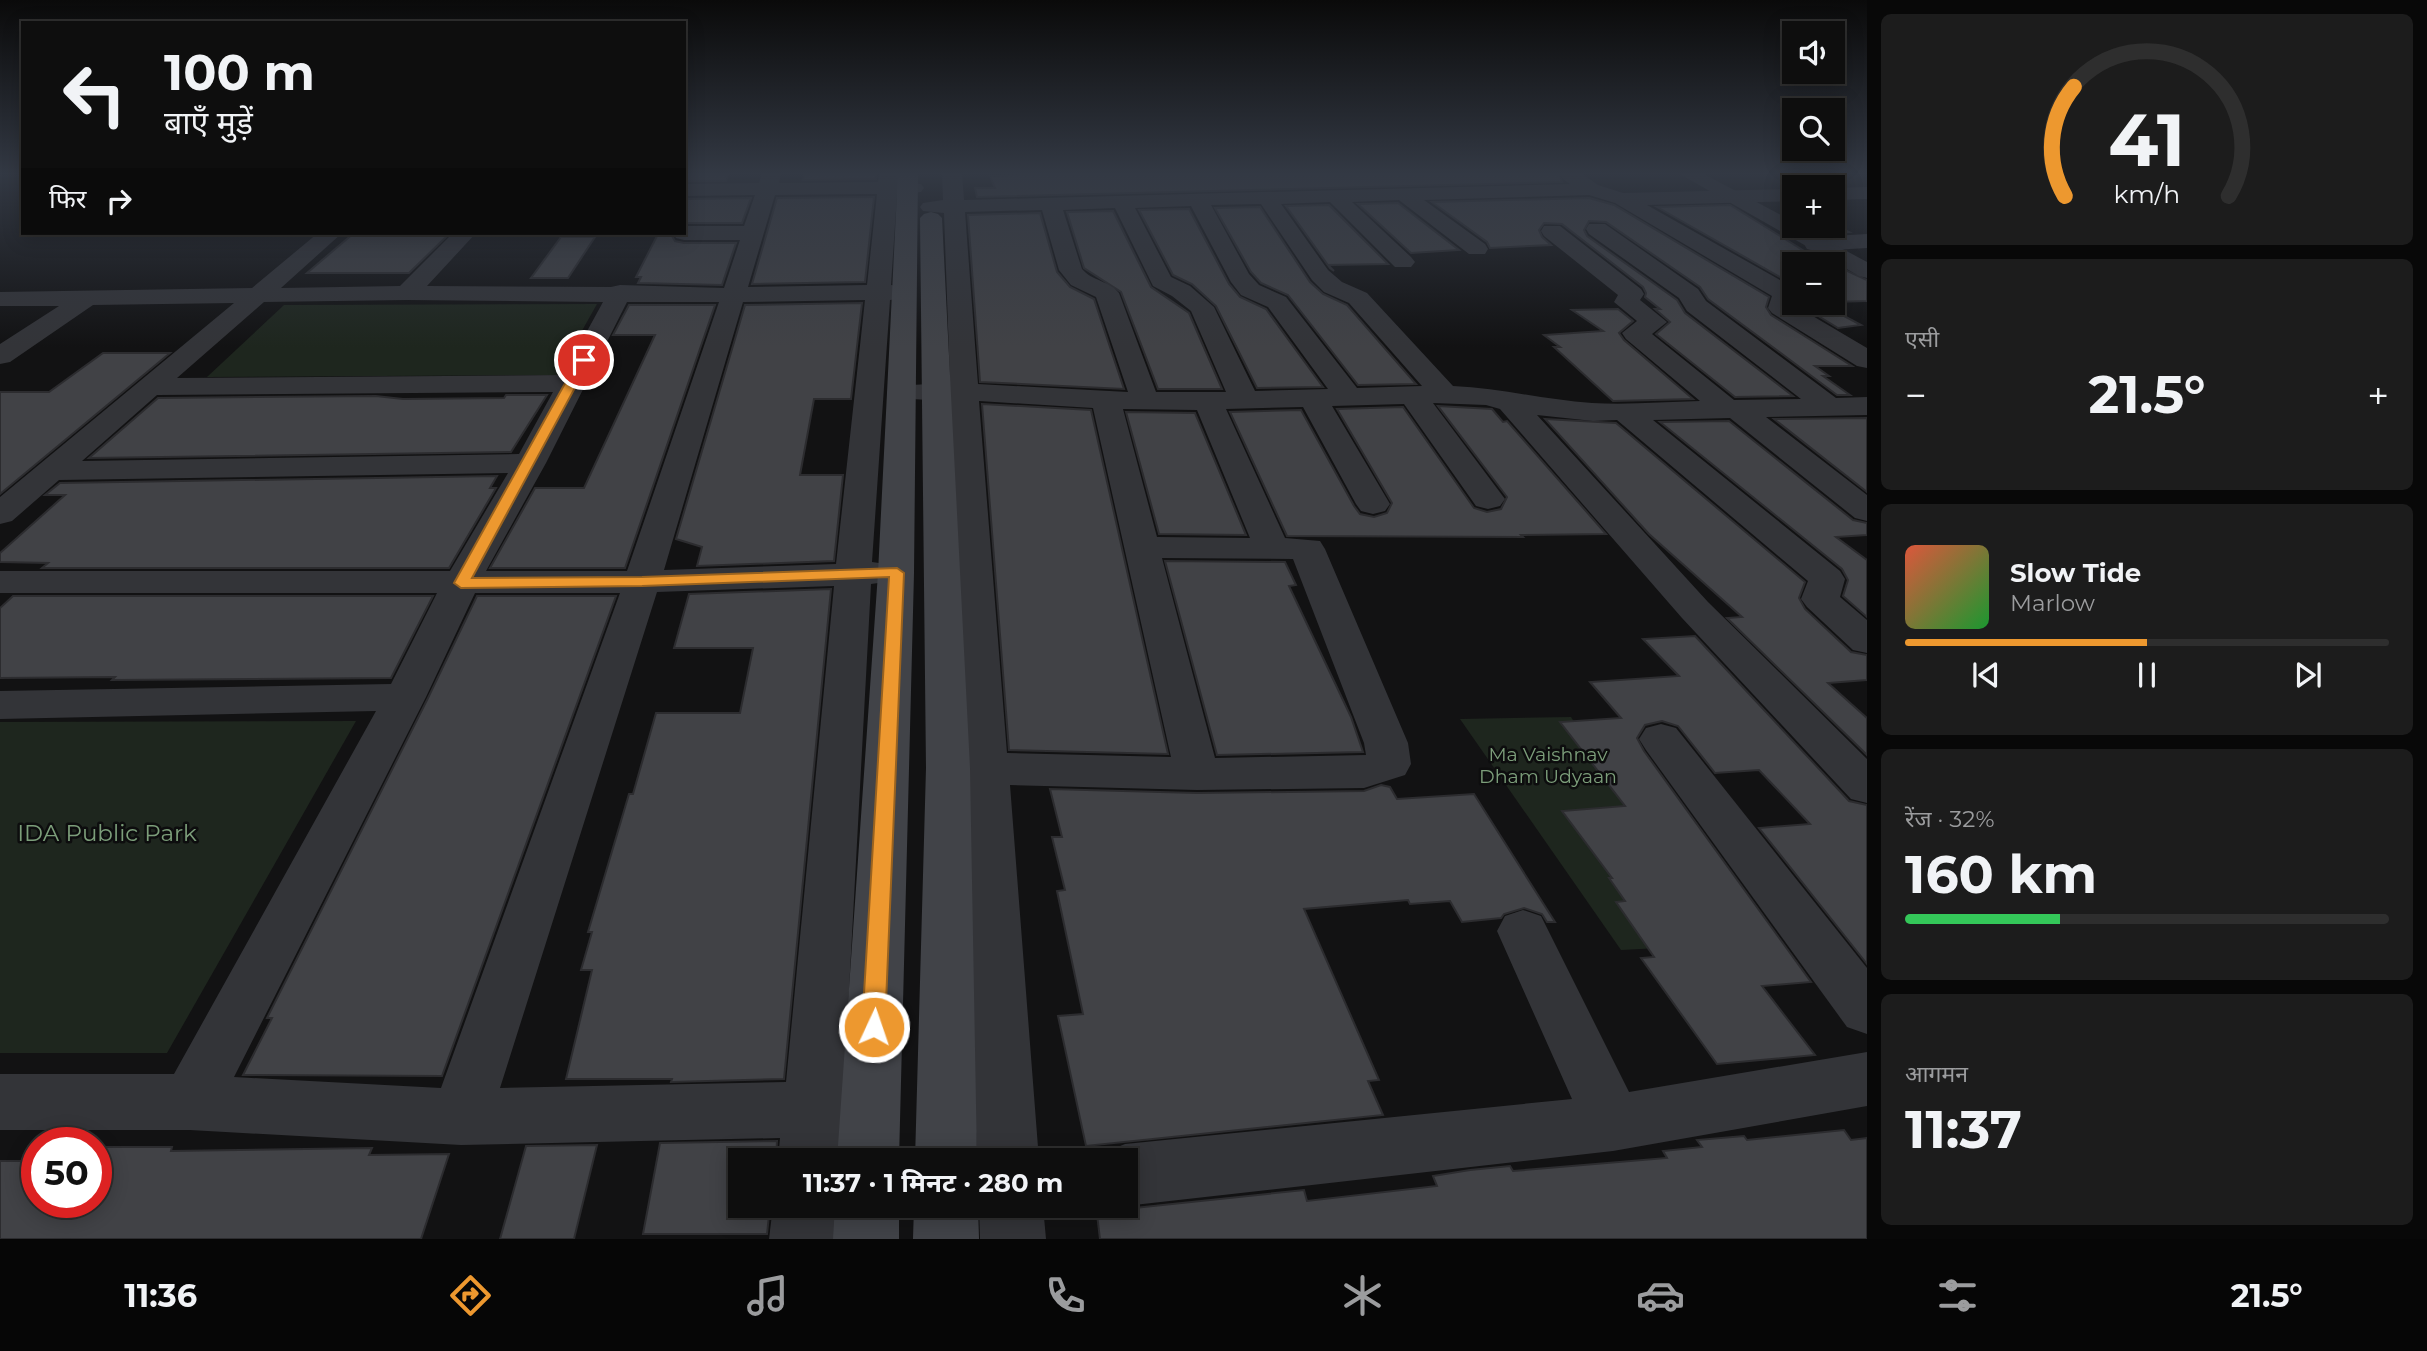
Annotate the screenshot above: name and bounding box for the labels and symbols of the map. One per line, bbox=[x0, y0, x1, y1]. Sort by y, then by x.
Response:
pin bbox=[554, 330, 614, 390]
park label: Ma Vaishnav Dham Udyaan bbox=[1479, 743, 1617, 788]
park label: IDA Public Park bbox=[17, 819, 197, 847]
position arrow bbox=[837, 990, 911, 1064]
speed limit sign: 50 bbox=[21, 1127, 112, 1218]

